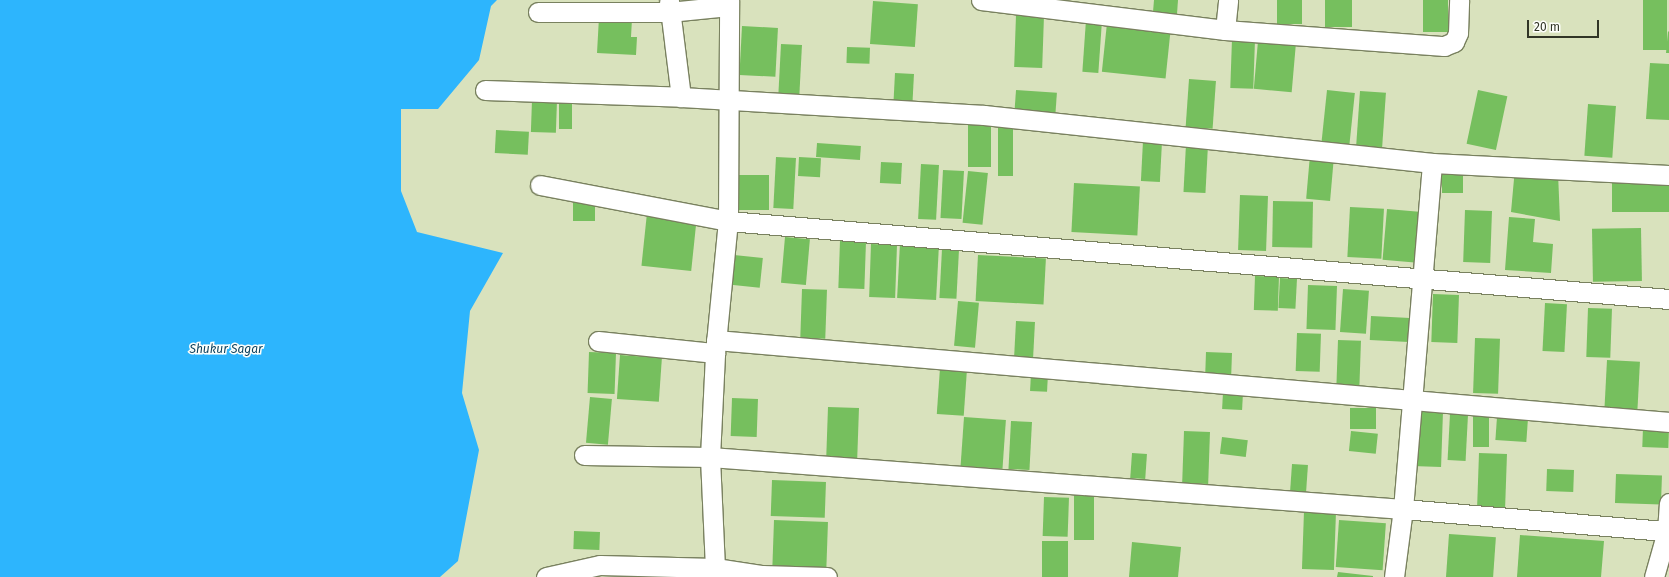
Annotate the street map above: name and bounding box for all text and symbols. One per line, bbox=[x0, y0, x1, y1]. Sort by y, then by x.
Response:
scale bar bbox=[1529, 12, 1601, 38]
text: 20 m bbox=[1534, 20, 1560, 34]
water label: Shukur Sagar bbox=[189, 343, 263, 357]

